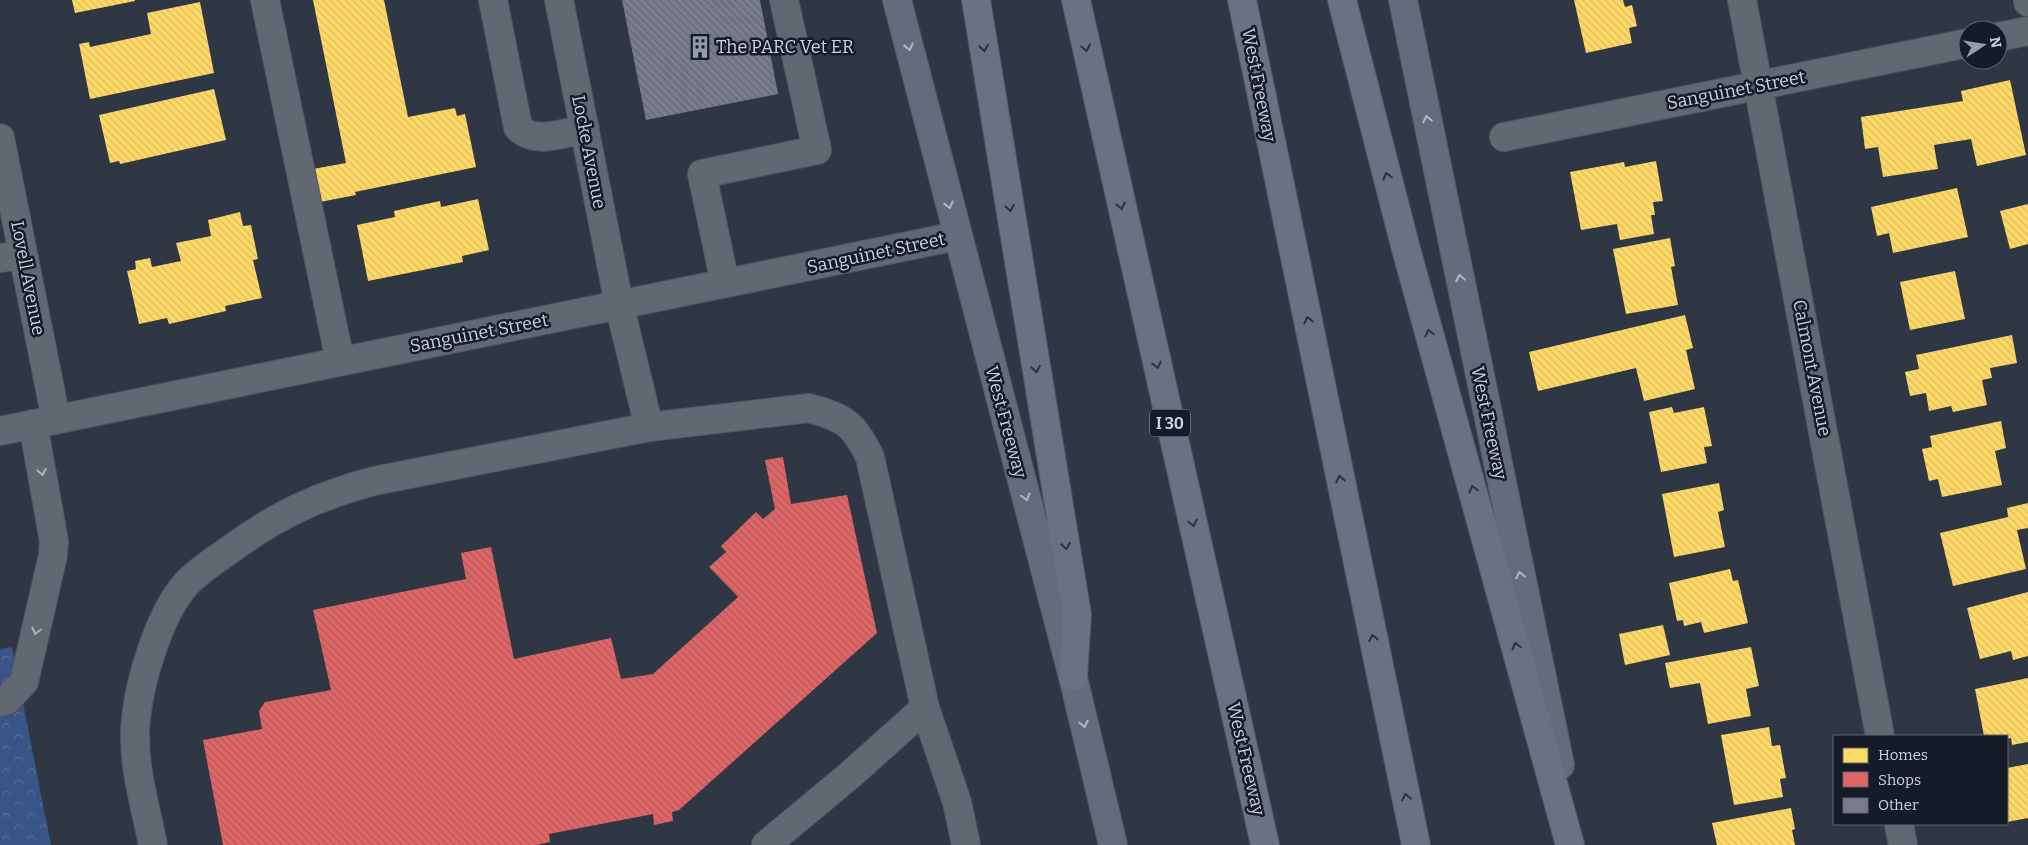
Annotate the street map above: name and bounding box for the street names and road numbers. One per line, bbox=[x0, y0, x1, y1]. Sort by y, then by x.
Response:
street label: West Freeway bbox=[1237, 26, 1281, 144]
street label: Sanguinet Street bbox=[1665, 66, 1807, 114]
street label: Locke Avenue bbox=[567, 93, 611, 211]
street label: Lovell Avenue bbox=[6, 219, 50, 337]
street label: Sanguinet Street bbox=[805, 228, 947, 278]
street label: Calmont Avenue bbox=[1788, 298, 1836, 438]
street label: Sanguinet Street bbox=[408, 309, 550, 357]
street label: West Freeway bbox=[980, 363, 1032, 481]
street label: West Freeway bbox=[1466, 364, 1512, 482]
road number: I 30 bbox=[1150, 409, 1190, 436]
street label: West Freeway bbox=[1222, 700, 1270, 818]

